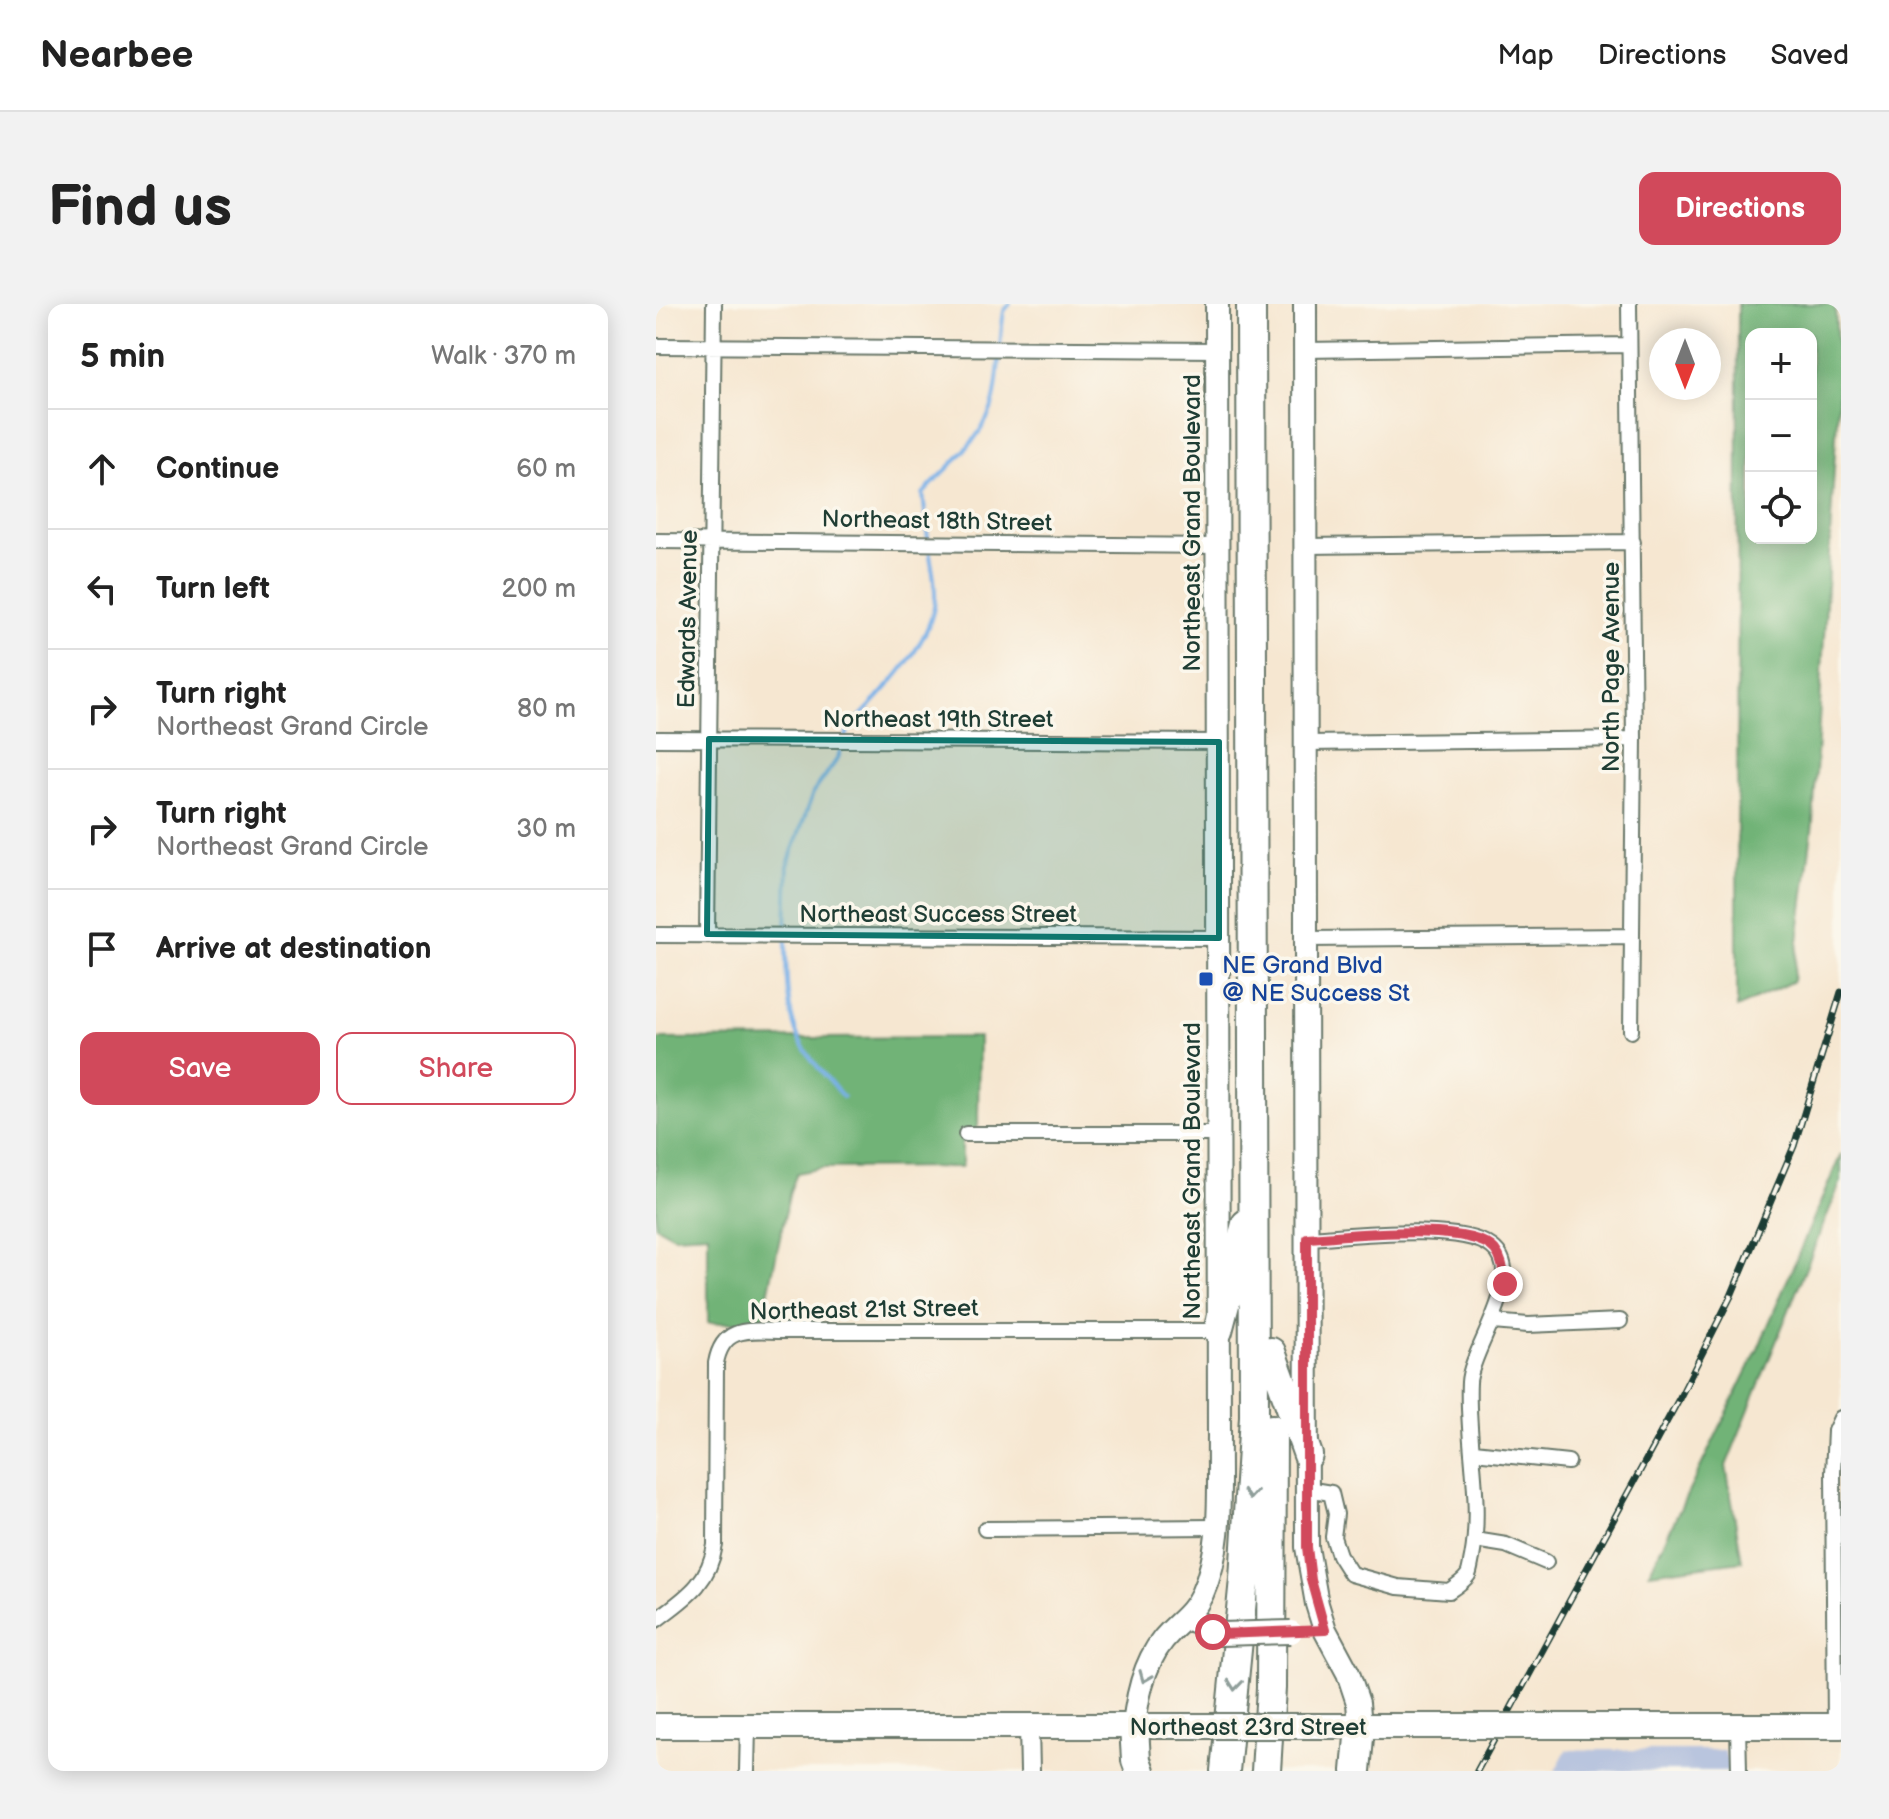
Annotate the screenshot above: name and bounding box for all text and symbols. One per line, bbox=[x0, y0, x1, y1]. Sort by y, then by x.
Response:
text: Nearbee bbox=[40, 33, 193, 78]
text: Map bbox=[1497, 39, 1554, 72]
text: Directions bbox=[1598, 39, 1726, 72]
text: Saved bbox=[1770, 39, 1849, 72]
button: Directions bbox=[1639, 172, 1841, 245]
text: Find us bbox=[48, 175, 232, 242]
north arrow bbox=[1649, 328, 1721, 400]
map controls bbox=[1745, 328, 1817, 544]
button: + bbox=[1745, 328, 1817, 400]
text: 5 min bbox=[80, 336, 165, 377]
text: Walk · 370 m bbox=[431, 341, 576, 372]
street label: Northeast Grand Boulevard bbox=[1178, 374, 1207, 672]
button: − bbox=[1745, 400, 1817, 472]
icon: ahead bbox=[80, 447, 124, 491]
text: Continue bbox=[156, 451, 279, 487]
text: 60 m bbox=[516, 454, 576, 485]
button: locate bbox=[1745, 472, 1817, 544]
street label: Northeast 18th Street bbox=[821, 504, 1053, 538]
street label: Edwards Avenue bbox=[672, 529, 704, 709]
street label: North Page Avenue bbox=[1597, 562, 1626, 772]
icon: left bbox=[80, 567, 124, 611]
text: Turn left bbox=[156, 571, 270, 607]
text: 200 m bbox=[502, 574, 576, 605]
text: Turn right bbox=[156, 676, 287, 712]
icon: right bbox=[80, 687, 124, 731]
text: 80 m bbox=[517, 694, 576, 725]
street label: Northeast 19th Street bbox=[823, 705, 1054, 734]
text: Northeast Grand Circle bbox=[156, 712, 428, 743]
text: Turn right bbox=[156, 796, 287, 832]
icon: right bbox=[80, 807, 124, 851]
text: 30 m bbox=[516, 814, 576, 845]
text: Northeast Grand Circle bbox=[156, 832, 428, 863]
street label: Northeast Success Street bbox=[799, 900, 1077, 929]
icon: arrive bbox=[80, 927, 124, 971]
text: Arrive at destination bbox=[156, 931, 432, 967]
place label: NE Grand Blvd @ NE Success St bbox=[1222, 951, 1410, 1008]
marker: NE Grand Blvd @ NE Success St bbox=[1197, 970, 1215, 988]
street label: Northeast Grand Boulevard bbox=[1178, 1022, 1207, 1320]
button: Save bbox=[80, 1032, 320, 1105]
button: Share bbox=[336, 1032, 576, 1105]
route end bbox=[1487, 1266, 1523, 1302]
street label: Northeast 21st Street bbox=[749, 1293, 979, 1326]
one-way arrow bbox=[1242, 1488, 1259, 1501]
route start bbox=[1195, 1614, 1231, 1650]
one-way arrow bbox=[1138, 1669, 1154, 1683]
one-way arrow bbox=[1226, 1679, 1243, 1692]
street label: Northeast 23rd Street bbox=[1129, 1713, 1367, 1742]

